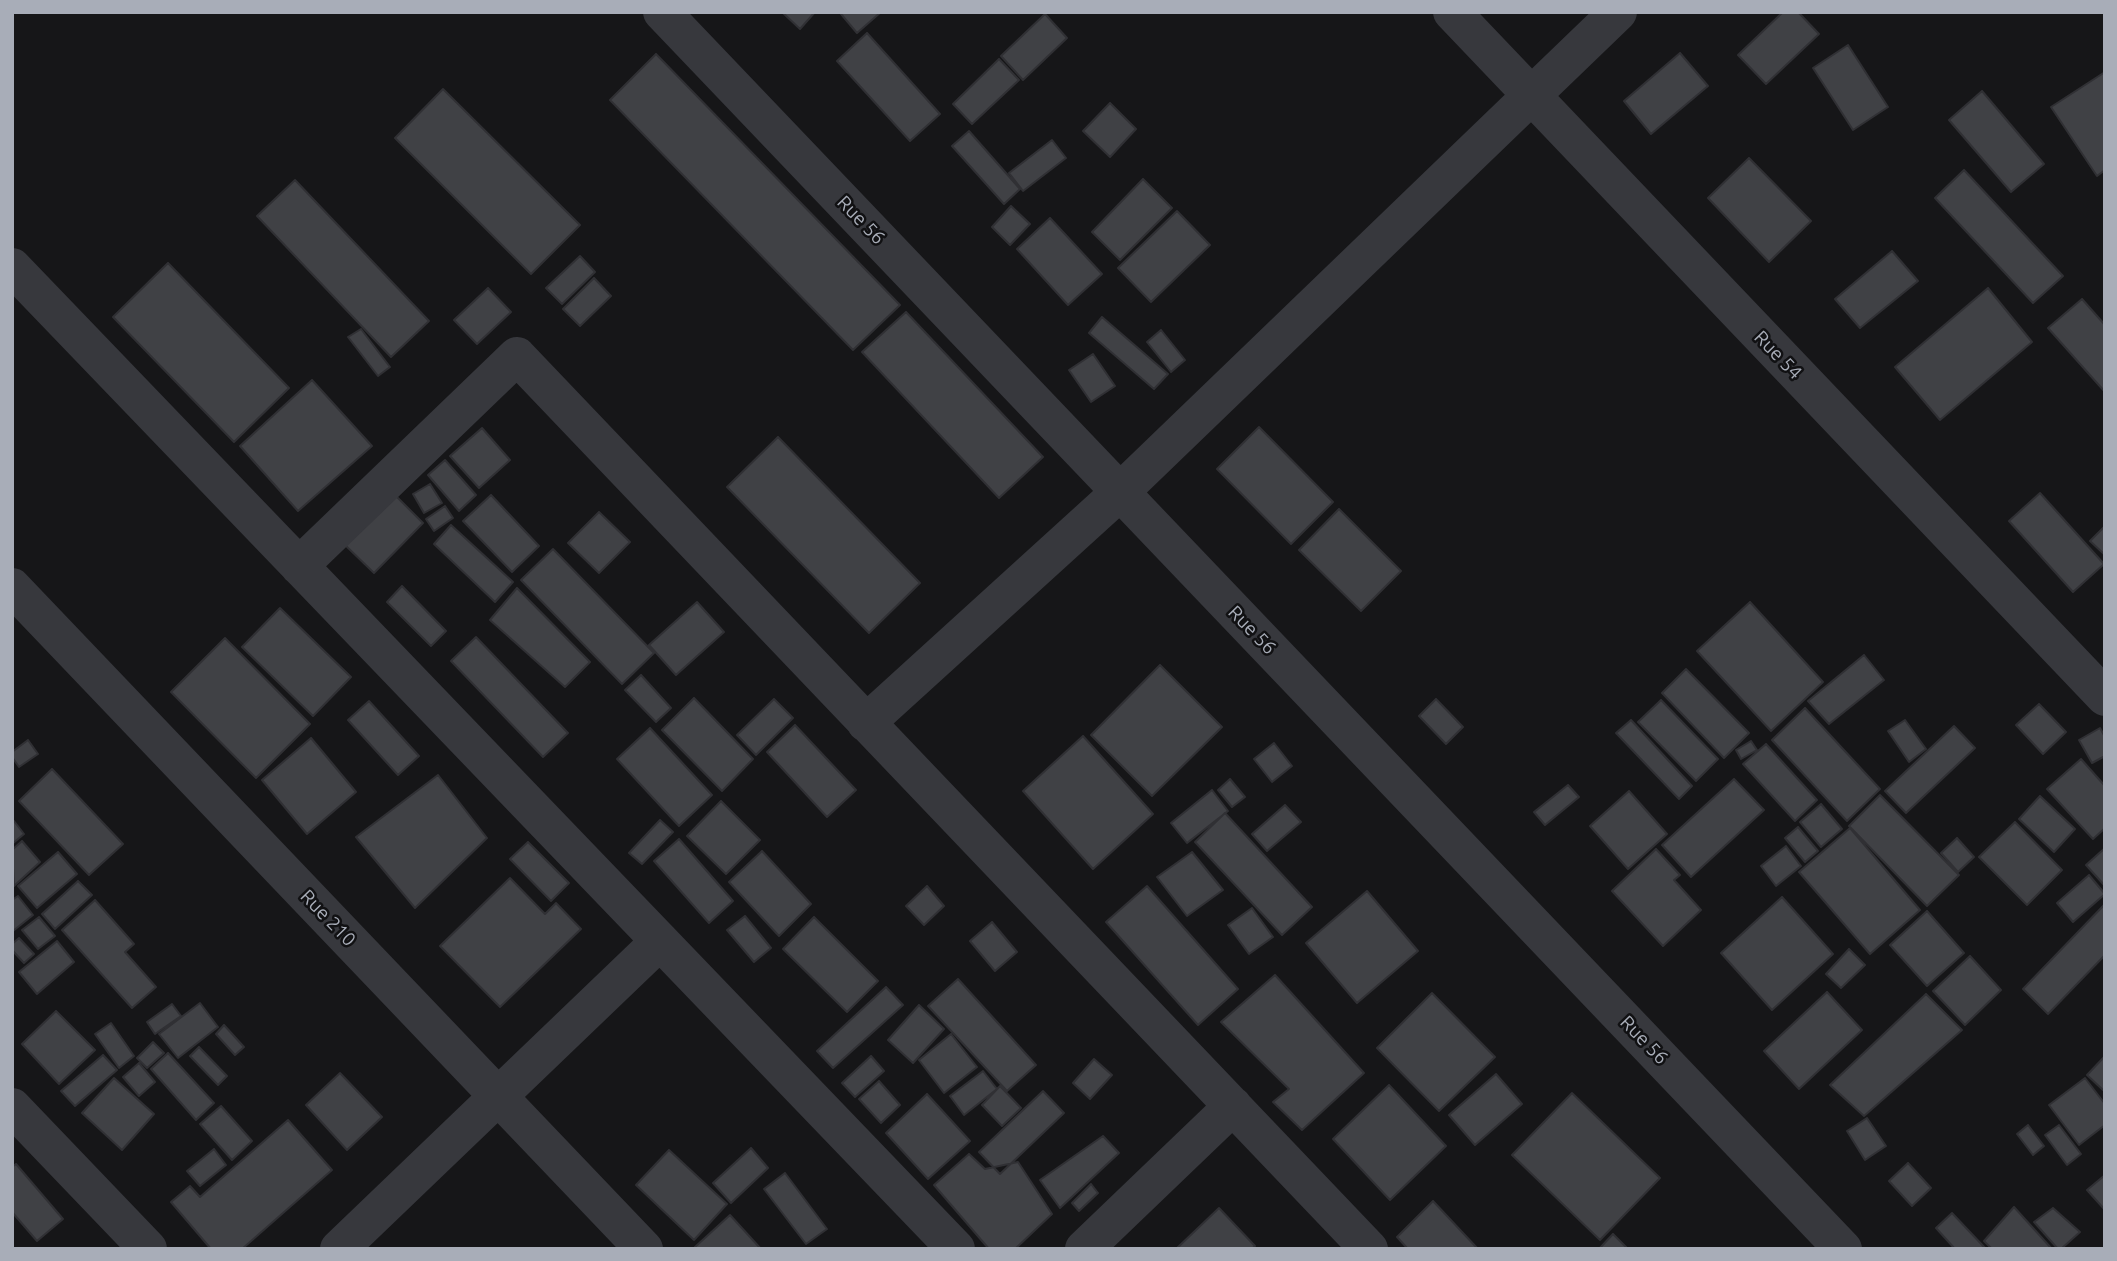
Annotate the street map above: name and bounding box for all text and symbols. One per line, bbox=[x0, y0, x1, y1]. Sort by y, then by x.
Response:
street label: Rue 56 bbox=[832, 191, 890, 249]
street label: Rue 54 bbox=[1749, 326, 1807, 384]
street label: Rue 56 bbox=[1223, 601, 1281, 659]
street label: Rue 210 bbox=[296, 885, 360, 951]
street label: Rue 56 bbox=[1615, 1011, 1673, 1069]

